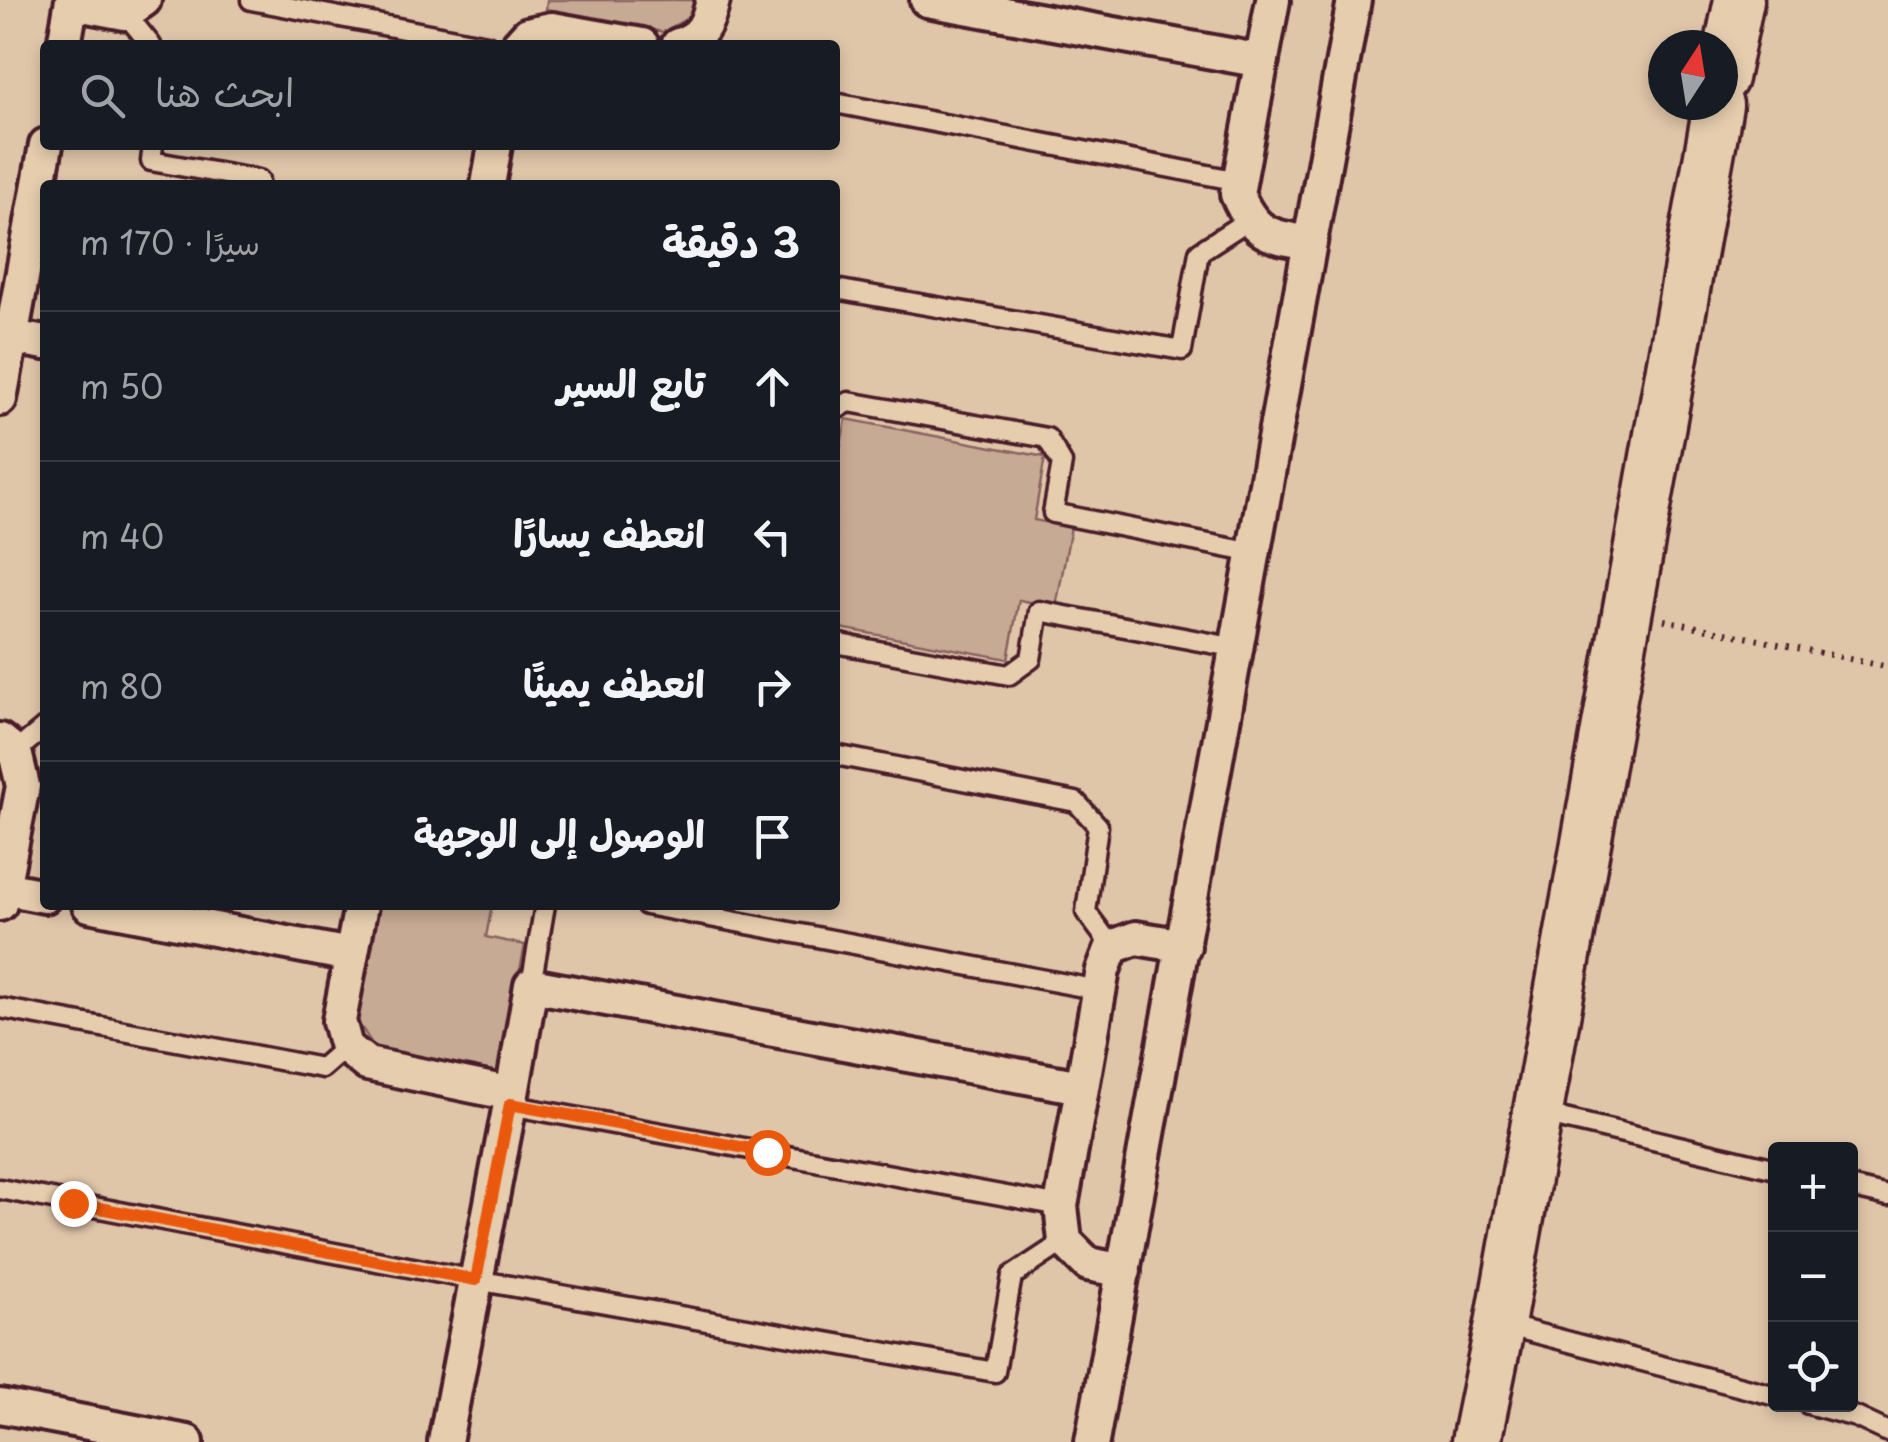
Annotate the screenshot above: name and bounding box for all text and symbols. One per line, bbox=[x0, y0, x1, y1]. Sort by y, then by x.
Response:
north arrow bbox=[1648, 30, 1738, 120]
search box bbox=[40, 40, 840, 150]
text: ابحث هنا bbox=[155, 63, 294, 120]
icon: search bbox=[75, 68, 130, 123]
text: 3 دقيقة bbox=[662, 209, 800, 272]
text: سيرًا · 170 m bbox=[80, 218, 260, 266]
text: تابع السير bbox=[557, 354, 705, 411]
icon: ahead bbox=[745, 359, 800, 414]
text: 50 m bbox=[80, 362, 163, 410]
text: انعطف يسارًا bbox=[513, 504, 705, 561]
icon: left bbox=[745, 509, 800, 564]
text: 40 m bbox=[80, 512, 164, 560]
text: انعطف يمينًا bbox=[523, 654, 705, 711]
icon: right bbox=[745, 659, 800, 714]
text: 80 m bbox=[80, 662, 163, 710]
text: الوصول إلى الوجهة bbox=[413, 804, 705, 861]
icon: arrive bbox=[745, 809, 800, 864]
route start bbox=[745, 1130, 791, 1176]
map controls bbox=[1768, 1142, 1858, 1412]
button: + bbox=[1768, 1142, 1858, 1232]
route end bbox=[51, 1181, 97, 1227]
button: − bbox=[1768, 1232, 1858, 1322]
button: locate bbox=[1768, 1322, 1858, 1412]

